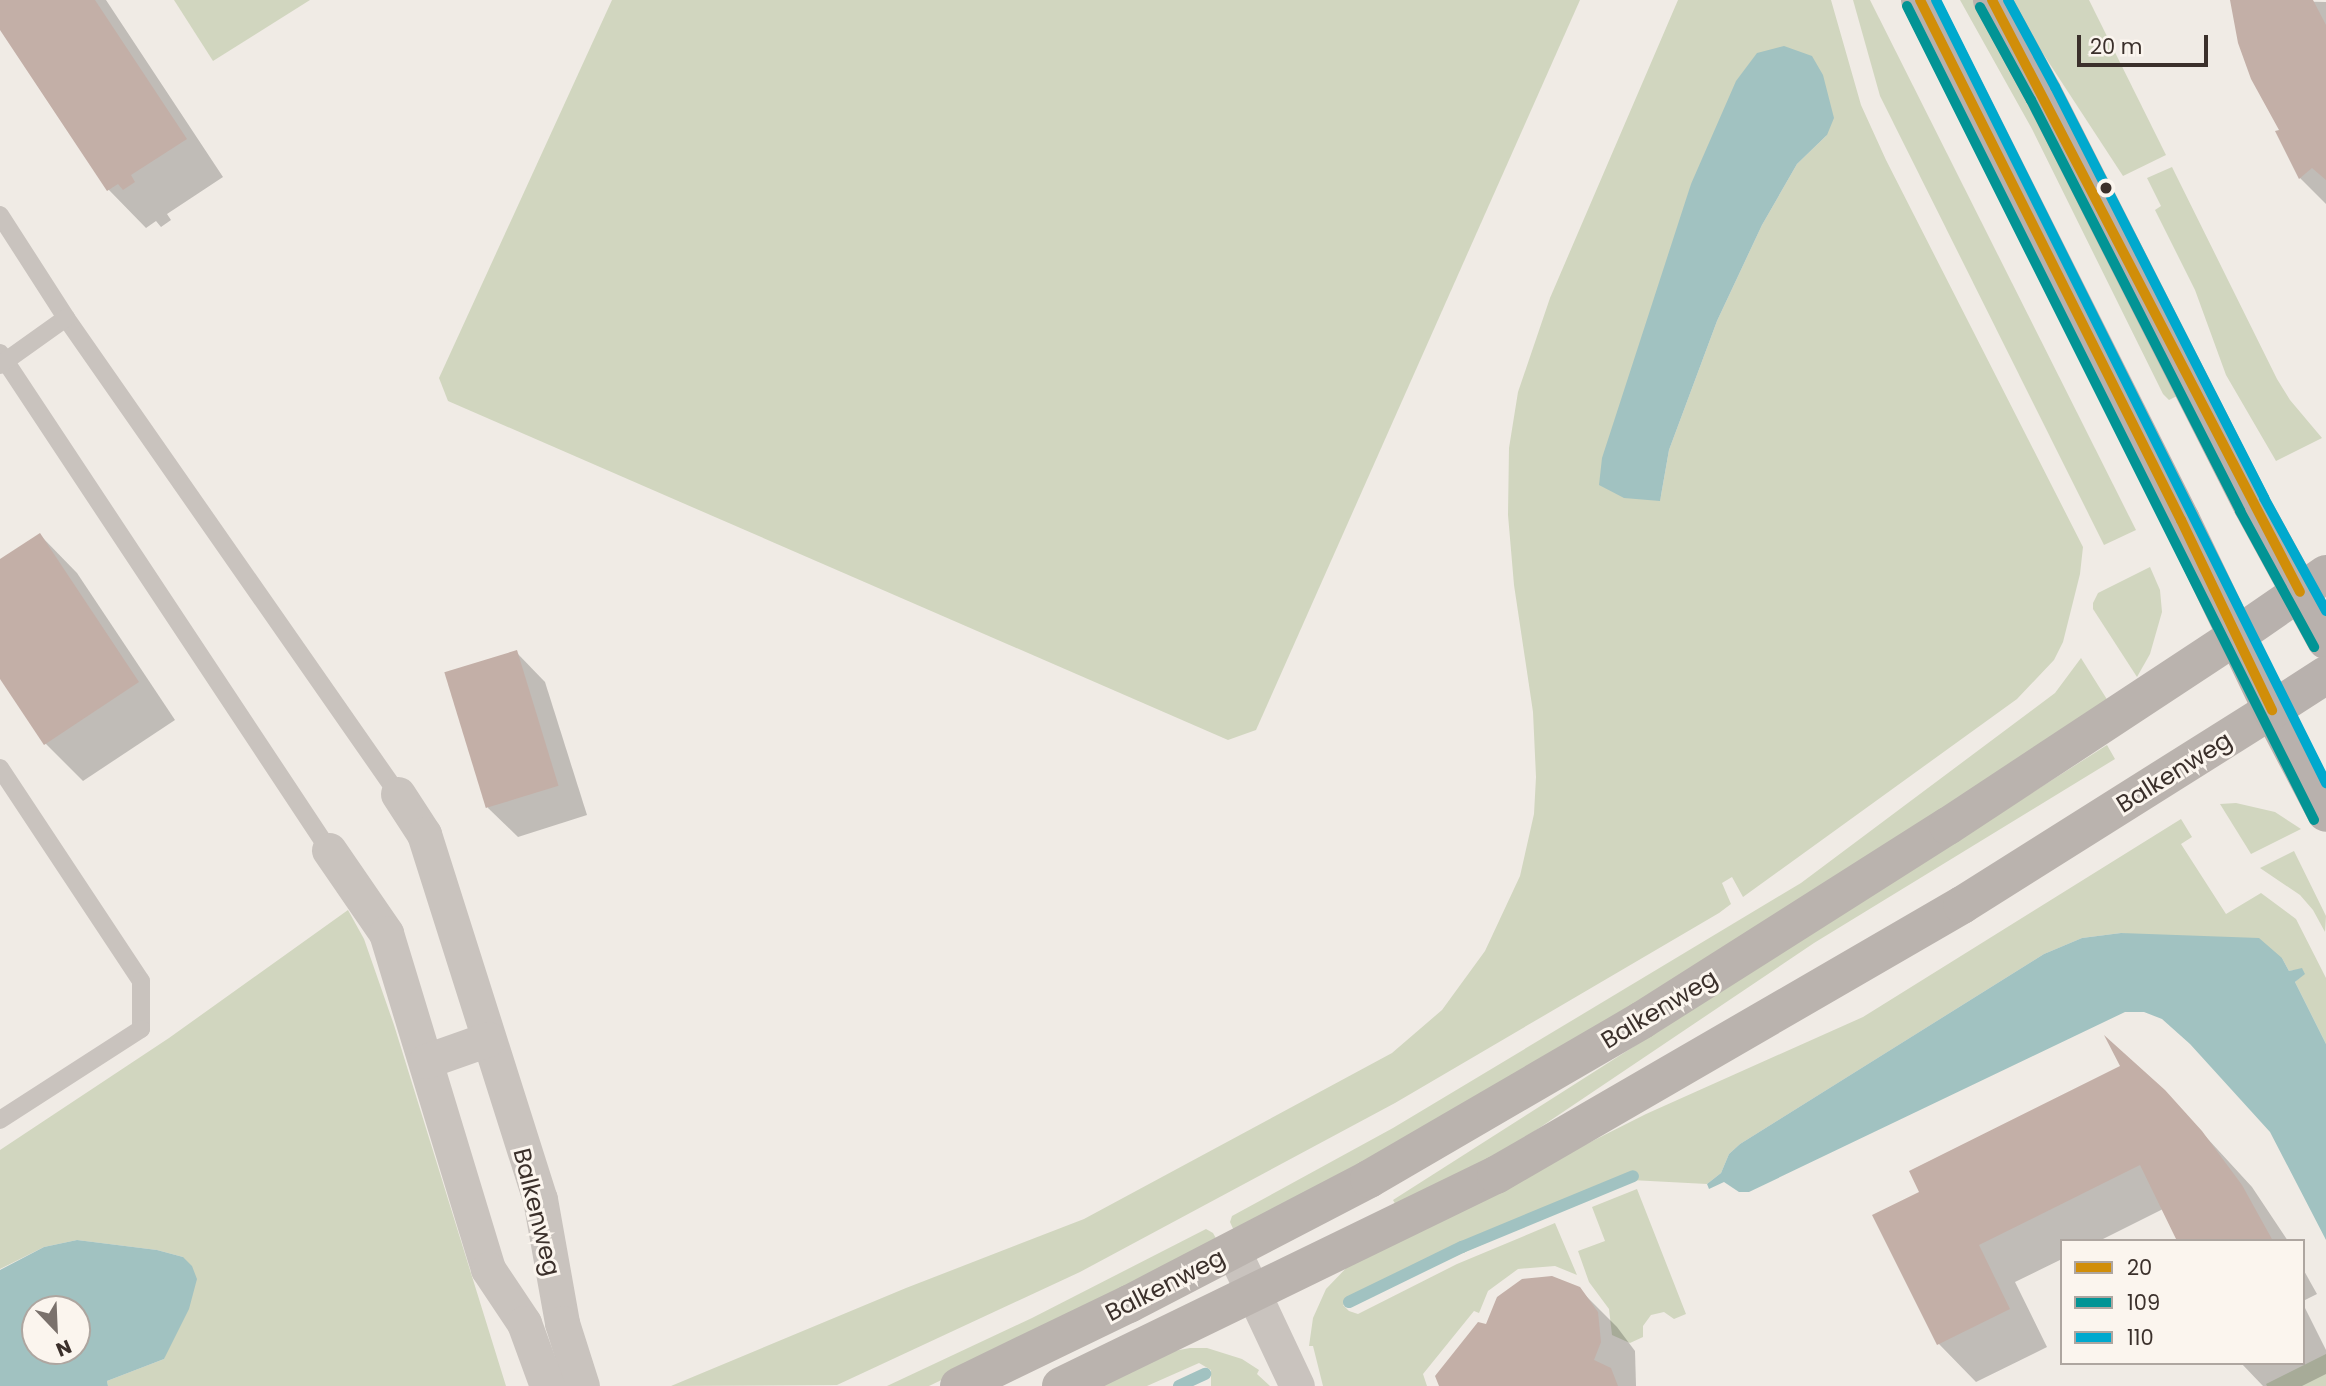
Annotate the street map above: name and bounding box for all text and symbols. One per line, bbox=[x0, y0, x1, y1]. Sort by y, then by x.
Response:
scale bar bbox=[2081, 21, 2212, 65]
text: 20 m bbox=[2090, 32, 2143, 61]
unlabelled marker bbox=[2099, 181, 2113, 195]
street label: Balkenweg bbox=[2111, 725, 2237, 819]
street label: Balkenweg bbox=[1596, 963, 1722, 1055]
street label: Balkenweg bbox=[507, 1145, 567, 1279]
legend bbox=[2060, 1239, 2305, 1365]
street label: Balkenweg bbox=[1100, 1243, 1230, 1327]
text: 20 bbox=[2127, 1253, 2152, 1282]
text: 109 bbox=[2127, 1288, 2160, 1317]
north arrow bbox=[21, 1295, 91, 1365]
text: 110 bbox=[2127, 1323, 2154, 1352]
text: N bbox=[52, 1333, 75, 1363]

